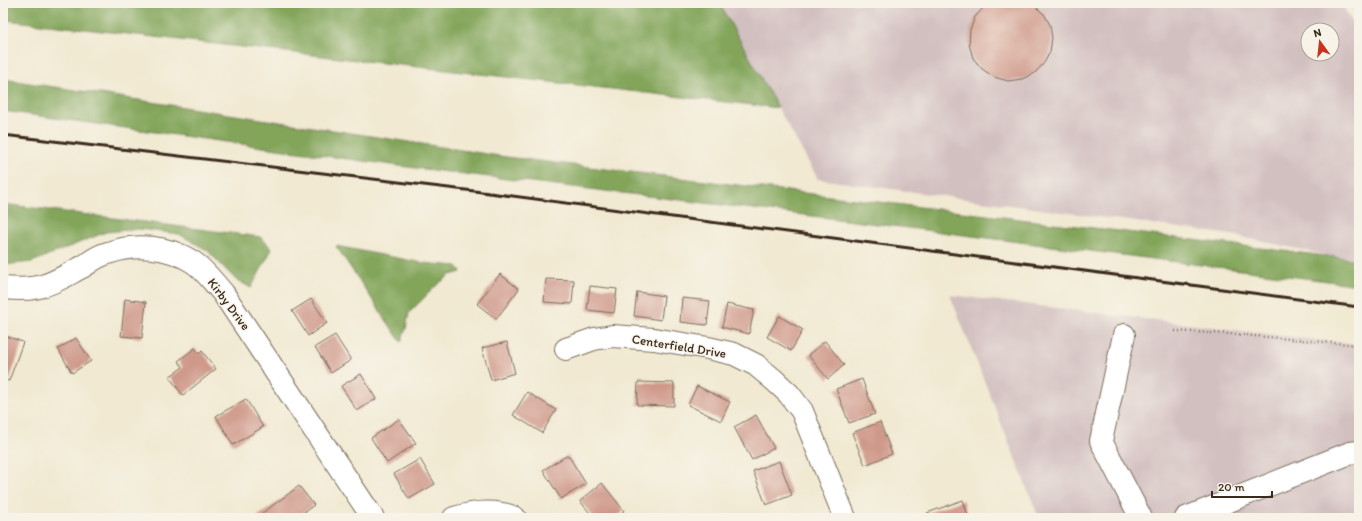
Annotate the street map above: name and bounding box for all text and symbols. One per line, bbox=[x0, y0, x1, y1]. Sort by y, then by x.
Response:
north arrow bbox=[1300, 22, 1340, 62]
text: N bbox=[1312, 26, 1323, 40]
street label: Kirby Drive bbox=[204, 275, 254, 333]
street label: Centerfield Drive bbox=[631, 331, 727, 361]
scale bar bbox=[1212, 473, 1272, 499]
text: 20 m bbox=[1218, 480, 1245, 494]

